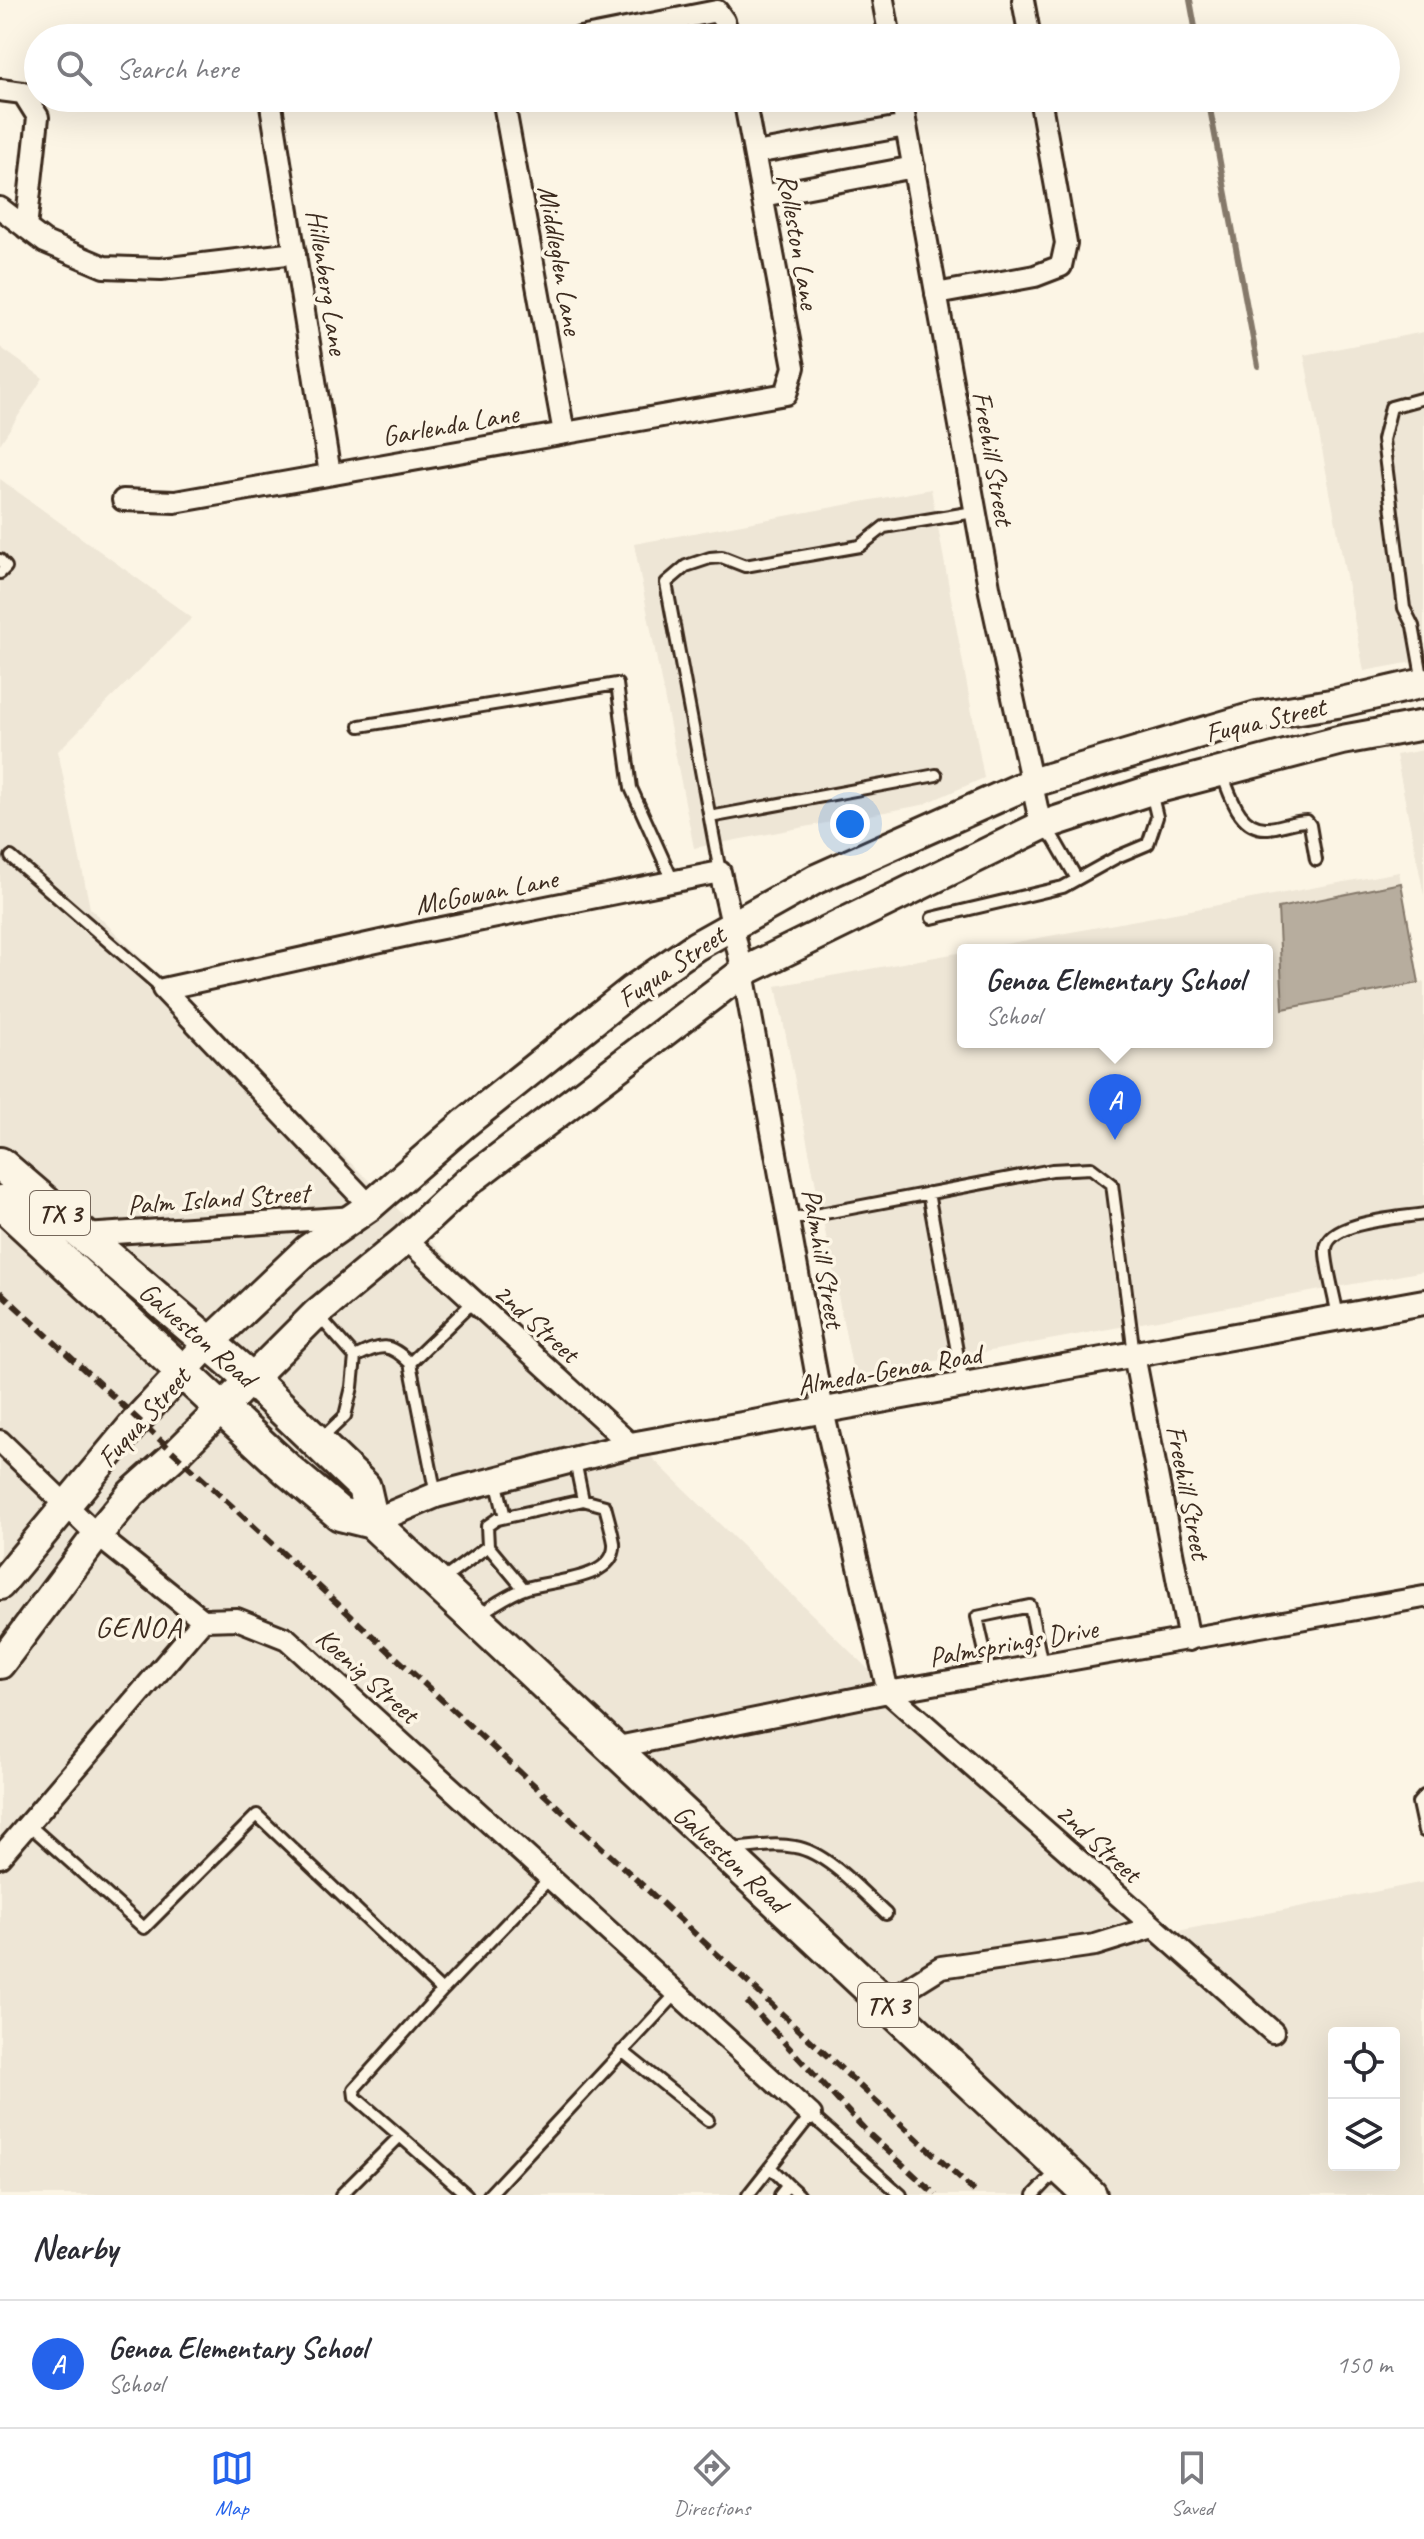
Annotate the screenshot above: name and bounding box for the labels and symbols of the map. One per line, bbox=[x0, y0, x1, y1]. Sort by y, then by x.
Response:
street label: Rolleston Lane bbox=[769, 171, 828, 314]
street label: Middleglen Lane bbox=[530, 183, 591, 339]
street label: Hillenberg Lane bbox=[299, 207, 357, 359]
street label: Freehill Street bbox=[965, 388, 1023, 530]
street label: Garlenda Lane bbox=[379, 395, 523, 454]
street label: Fuqua Street bbox=[1202, 688, 1331, 750]
your location bbox=[830, 804, 870, 844]
street label: McGowan Lane bbox=[412, 860, 562, 922]
street label: Fuqua Street bbox=[611, 916, 734, 1015]
pin: A bbox=[1089, 1074, 1141, 1140]
street label: Palm Island Street bbox=[126, 1174, 314, 1222]
street label: Palmhill Street bbox=[794, 1186, 853, 1333]
road number: TX 3 bbox=[30, 1191, 90, 1235]
street label: Galveston Road bbox=[132, 1274, 266, 1397]
street label: 2nd Street bbox=[487, 1275, 589, 1372]
street label: Almeda-Genoa Road bbox=[794, 1335, 988, 1403]
street label: Fuqua Street bbox=[89, 1358, 199, 1475]
street label: Freehill Street bbox=[1158, 1422, 1219, 1565]
district label: GENOA bbox=[95, 1608, 183, 1646]
street label: Palmsprings Drive bbox=[926, 1610, 1102, 1675]
street label: Koenig Street bbox=[309, 1620, 428, 1733]
street label: 2nd Street bbox=[1049, 1795, 1151, 1892]
street label: Galveston Road bbox=[666, 1796, 798, 1923]
road number: TX 3 bbox=[858, 1983, 918, 2027]

